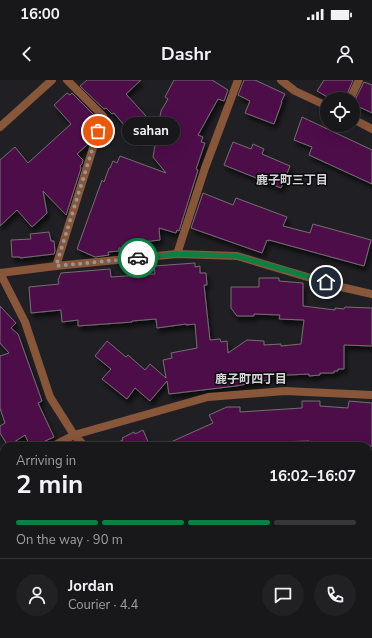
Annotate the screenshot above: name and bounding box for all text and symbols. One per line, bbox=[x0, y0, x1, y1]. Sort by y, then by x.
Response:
text: 16:00 bbox=[20, 4, 60, 24]
text: Dashr bbox=[161, 42, 211, 66]
icon: back bbox=[16, 43, 38, 65]
icon: person bbox=[334, 43, 356, 65]
map controls bbox=[320, 92, 360, 132]
button: locate bbox=[320, 92, 360, 132]
pin bbox=[81, 114, 115, 148]
callout: sahan bbox=[122, 117, 180, 145]
icon: bag bbox=[87, 120, 109, 142]
text: sahan bbox=[133, 122, 169, 140]
district label: 鹿子町三丁目 bbox=[256, 172, 328, 188]
courier bbox=[118, 238, 158, 278]
icon: car bbox=[127, 247, 149, 269]
pin bbox=[309, 265, 343, 299]
icon: home bbox=[315, 271, 337, 293]
district label: 鹿子町四丁目 bbox=[215, 371, 287, 387]
text: Arriving in bbox=[16, 452, 76, 470]
text: 16:02–16:07 bbox=[269, 466, 356, 486]
text: 2 min bbox=[16, 467, 83, 502]
text: On the way · 90 m bbox=[16, 531, 123, 549]
button: person bbox=[16, 574, 58, 616]
button: chat bbox=[262, 574, 304, 616]
button: phone bbox=[314, 574, 356, 616]
text: Jordan bbox=[68, 576, 114, 596]
text: Courier · 4.4 bbox=[68, 596, 138, 614]

